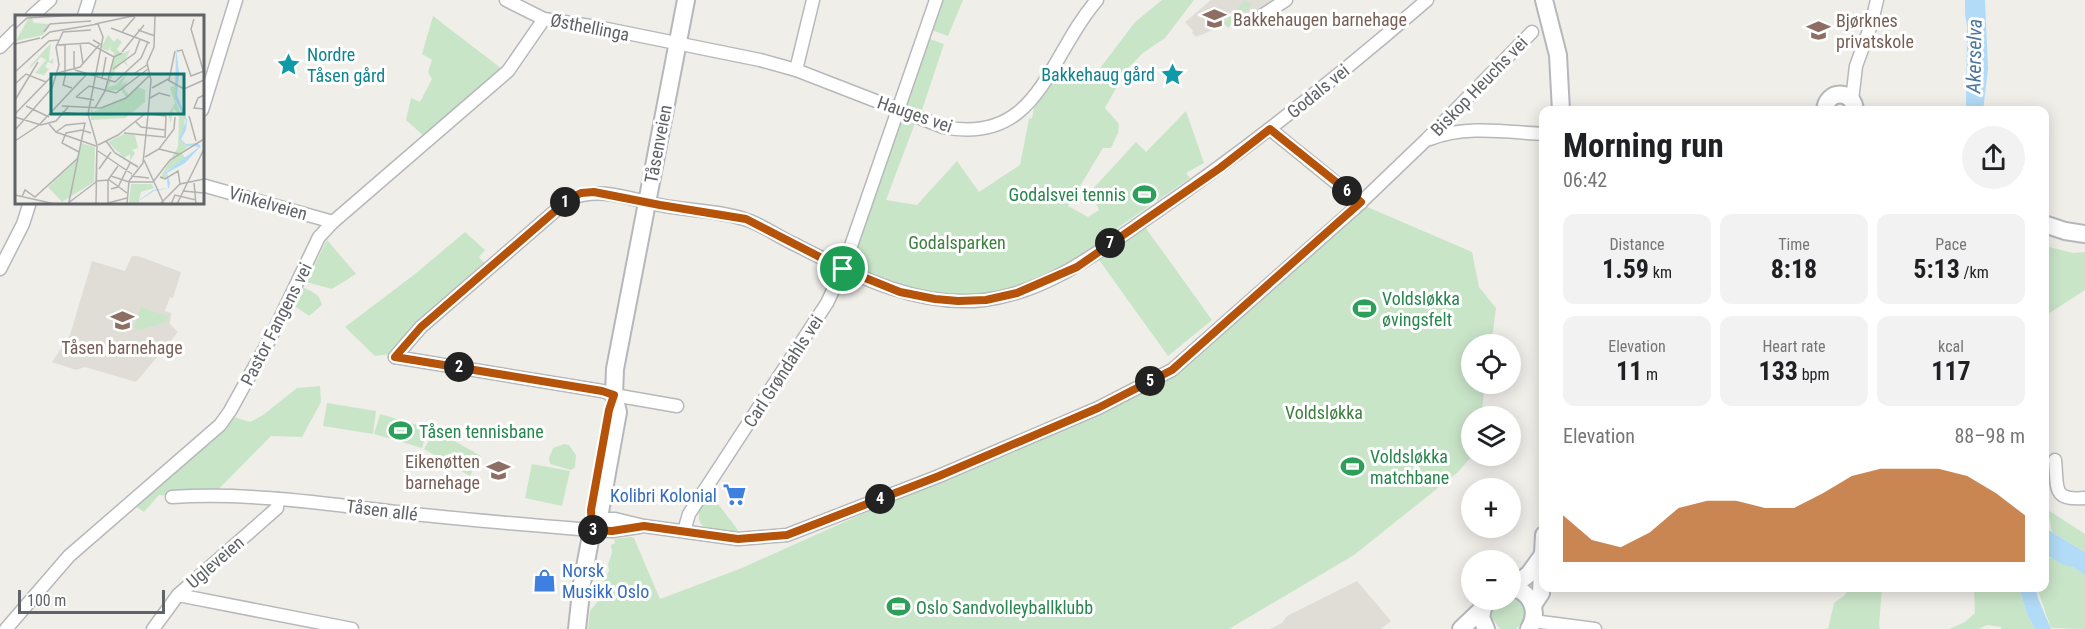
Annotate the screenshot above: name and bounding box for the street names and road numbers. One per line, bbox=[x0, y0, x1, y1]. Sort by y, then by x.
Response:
street label: Østhellinga bbox=[549, 9, 631, 45]
street label: Biskop Heuchs vei bbox=[1426, 32, 1532, 140]
street label: Godals vei bbox=[1283, 60, 1353, 122]
street label: Hauges vei bbox=[875, 91, 955, 137]
street label: Tåsenveien bbox=[640, 103, 676, 185]
street label: Vinkelveien bbox=[226, 182, 310, 224]
street label: Pastor Fangens vei bbox=[236, 259, 316, 389]
street label: Carl Grøndahls vei bbox=[739, 311, 827, 431]
street label: Tåsen allé bbox=[345, 495, 419, 525]
street label: Ugleveien bbox=[182, 532, 248, 592]

